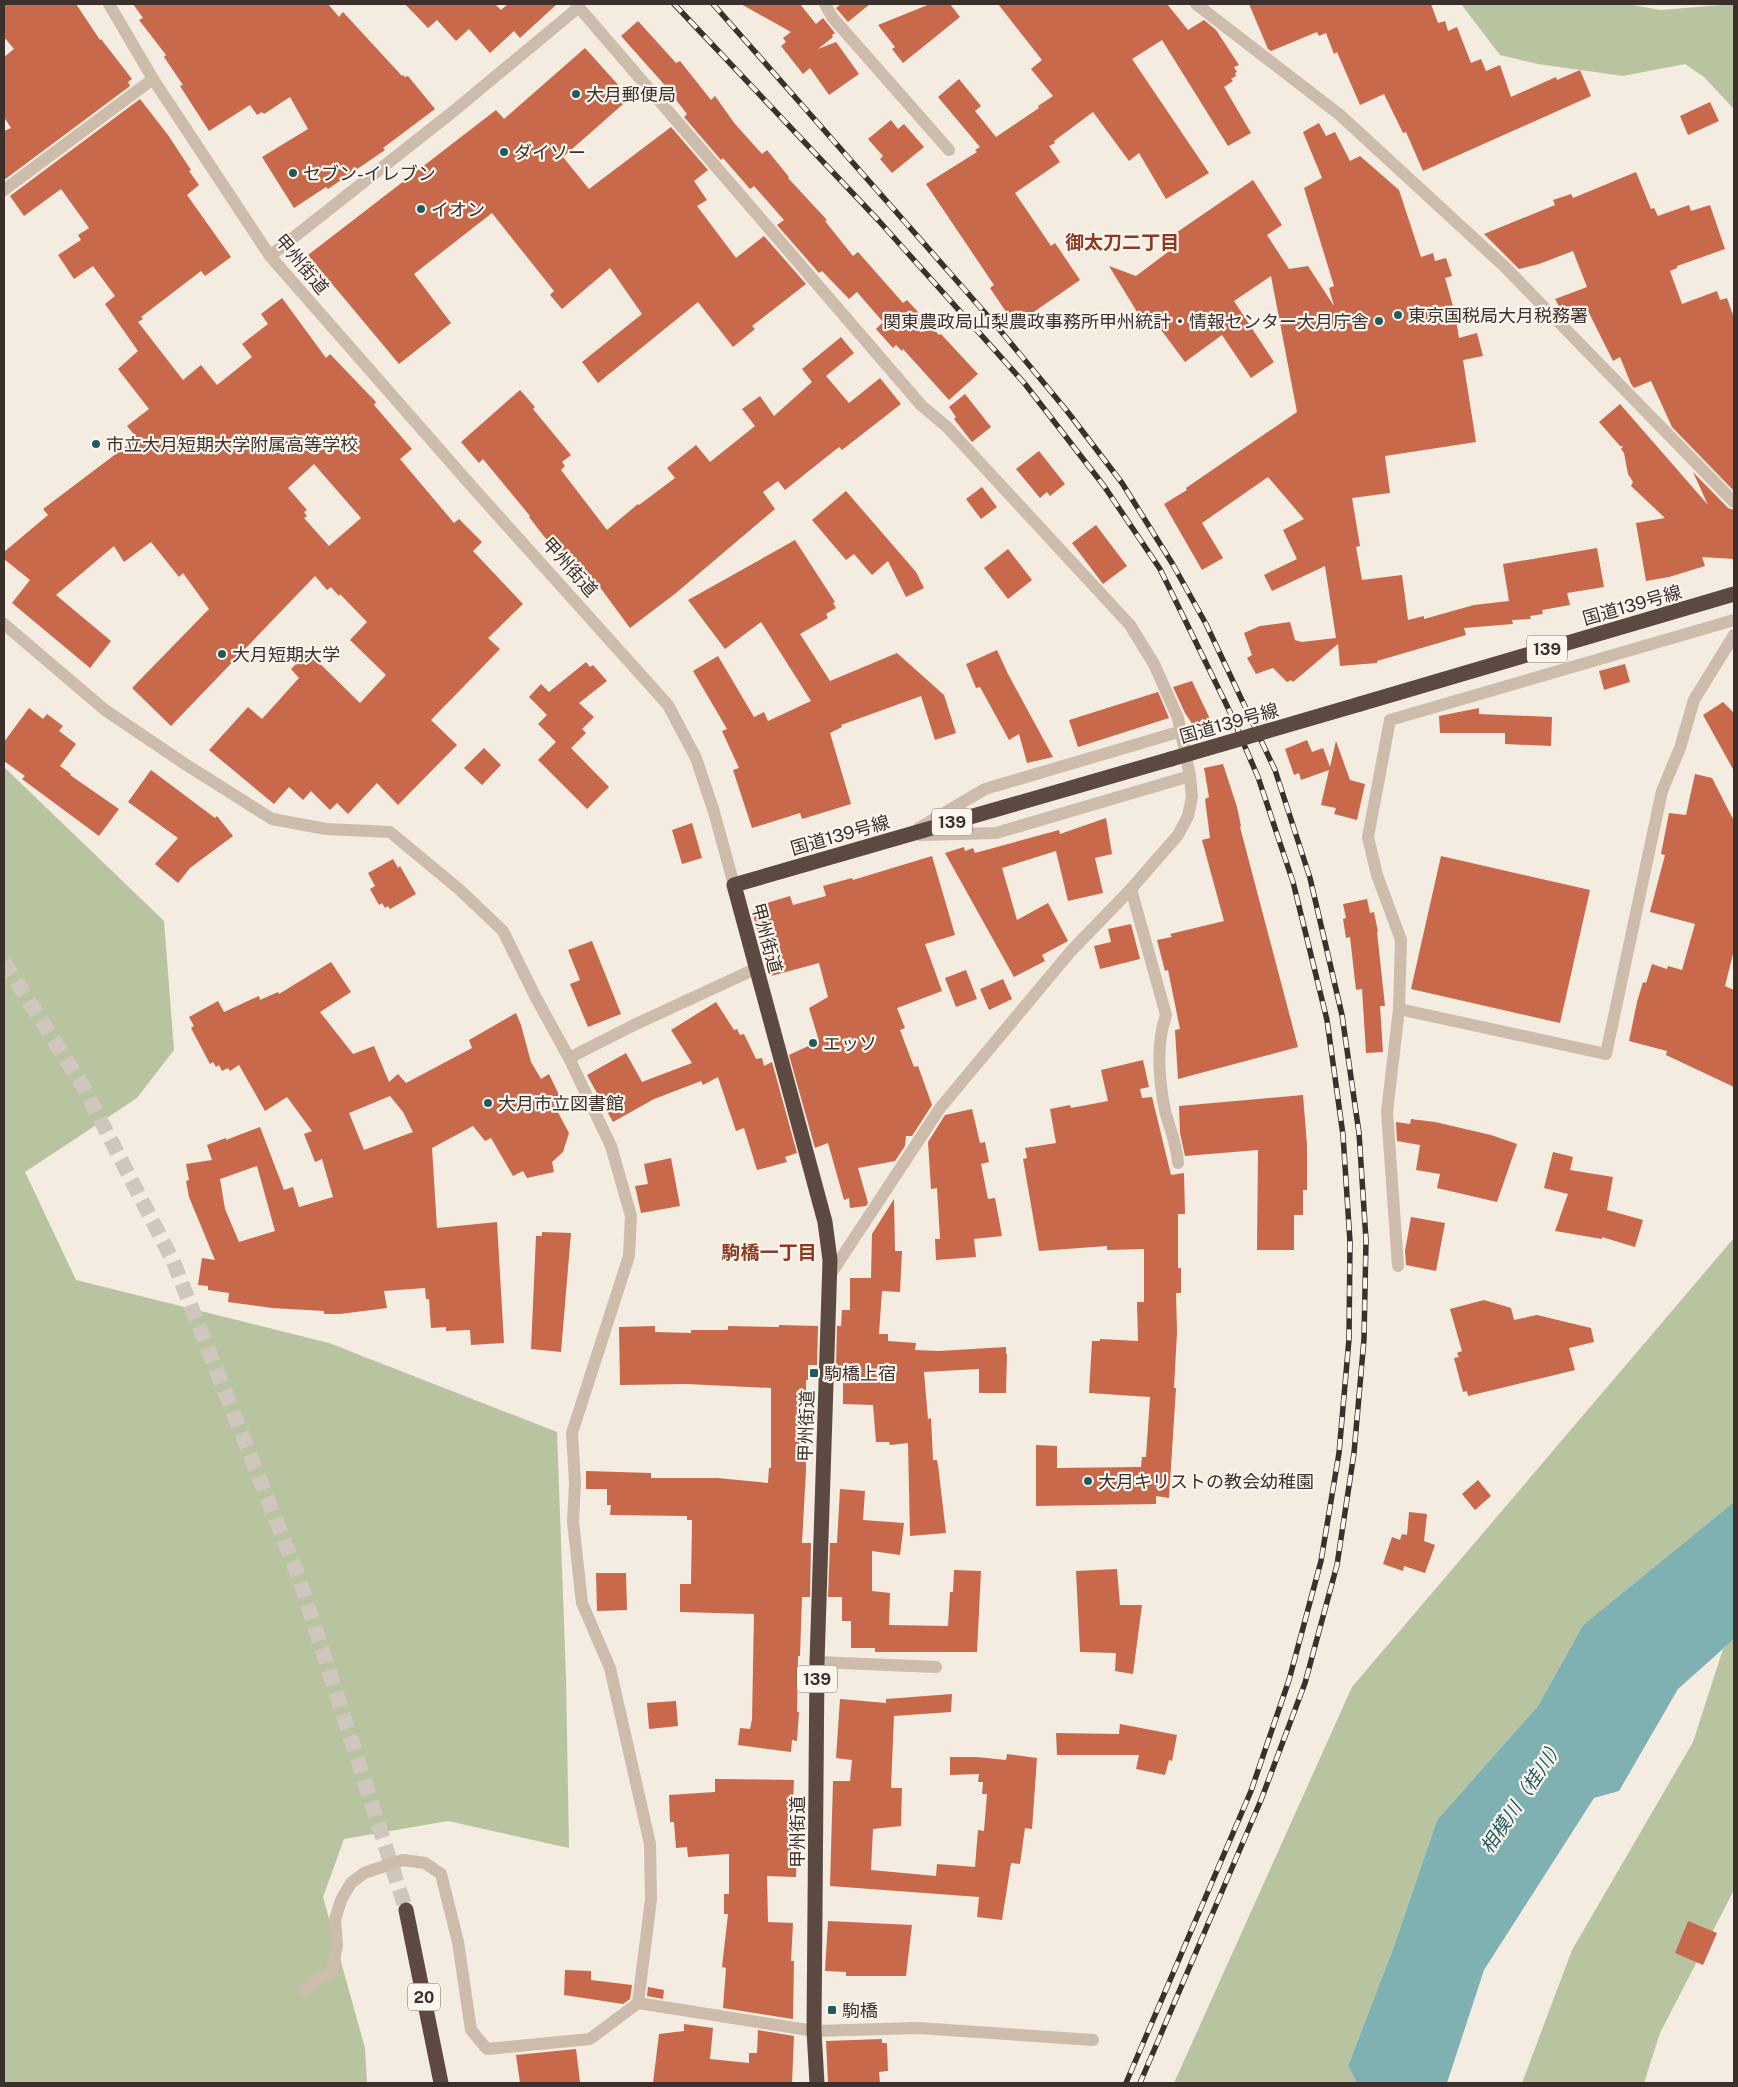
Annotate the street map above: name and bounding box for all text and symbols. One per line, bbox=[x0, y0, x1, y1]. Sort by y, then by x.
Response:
place label: 大月郵便局 bbox=[586, 84, 676, 105]
marker: 大月郵便局 bbox=[570, 88, 582, 100]
place label: ダイソー bbox=[514, 142, 586, 163]
marker: ダイソー bbox=[498, 146, 510, 158]
place label: セブン-イレブン bbox=[303, 163, 436, 184]
marker: セブン-イレブン bbox=[287, 167, 299, 179]
place label: イオン bbox=[431, 199, 485, 220]
marker: イオン bbox=[415, 203, 427, 215]
street label: 甲州街道 bbox=[271, 230, 333, 298]
district label: 御太刀二丁目 bbox=[1065, 231, 1179, 253]
place label: 東京国税局大月税務署 bbox=[1408, 305, 1588, 326]
marker: 東京国税局大月税務署 bbox=[1392, 309, 1404, 321]
place label: 関東農政局山梨農政事務所甲州統計・情報センター大月庁舎 bbox=[883, 311, 1369, 332]
marker: 関東農政局山梨農政事務所甲州統計・情報センター大月庁舎 bbox=[1373, 315, 1385, 327]
place label: 市立大月短期大学附属高等学校 bbox=[106, 434, 358, 455]
marker: 市立大月短期大学附属高等学校 bbox=[90, 438, 102, 450]
street label: 甲州街道 bbox=[538, 533, 602, 601]
street label: 国道139号線 bbox=[1580, 581, 1684, 629]
road number: 139 bbox=[1527, 636, 1567, 662]
place label: 大月短期大学 bbox=[232, 644, 340, 665]
marker: 大月短期大学 bbox=[216, 648, 228, 660]
street label: 国道139号線 bbox=[1177, 699, 1281, 747]
road number: 139 bbox=[932, 809, 972, 836]
street label: 国道139号線 bbox=[788, 811, 892, 859]
street label: 甲州街道 bbox=[748, 901, 786, 975]
place label: エッソ bbox=[823, 1033, 877, 1054]
marker: エッソ bbox=[807, 1037, 819, 1049]
place label: 大月市立図書館 bbox=[498, 1093, 624, 1114]
marker: 大月市立図書館 bbox=[482, 1097, 494, 1109]
district label: 駒橋一丁目 bbox=[721, 1241, 817, 1263]
place label: 駒橋上宿 bbox=[824, 1363, 896, 1384]
marker: 駒橋上宿 bbox=[808, 1367, 820, 1379]
street label: 甲州街道 bbox=[794, 1390, 818, 1462]
place label: 大月キリストの教会幼稚園 bbox=[1098, 1471, 1314, 1492]
marker: 大月キリストの教会幼稚園 bbox=[1082, 1475, 1094, 1487]
road number: 139 bbox=[797, 1666, 837, 1692]
water label: 相模川（桂川） bbox=[1476, 1735, 1568, 1857]
street label: 甲州街道 bbox=[787, 1796, 808, 1868]
road number: 20 bbox=[408, 1984, 440, 2010]
place label: 駒橋 bbox=[842, 2000, 878, 2021]
marker: 駒橋 bbox=[826, 2004, 838, 2016]

